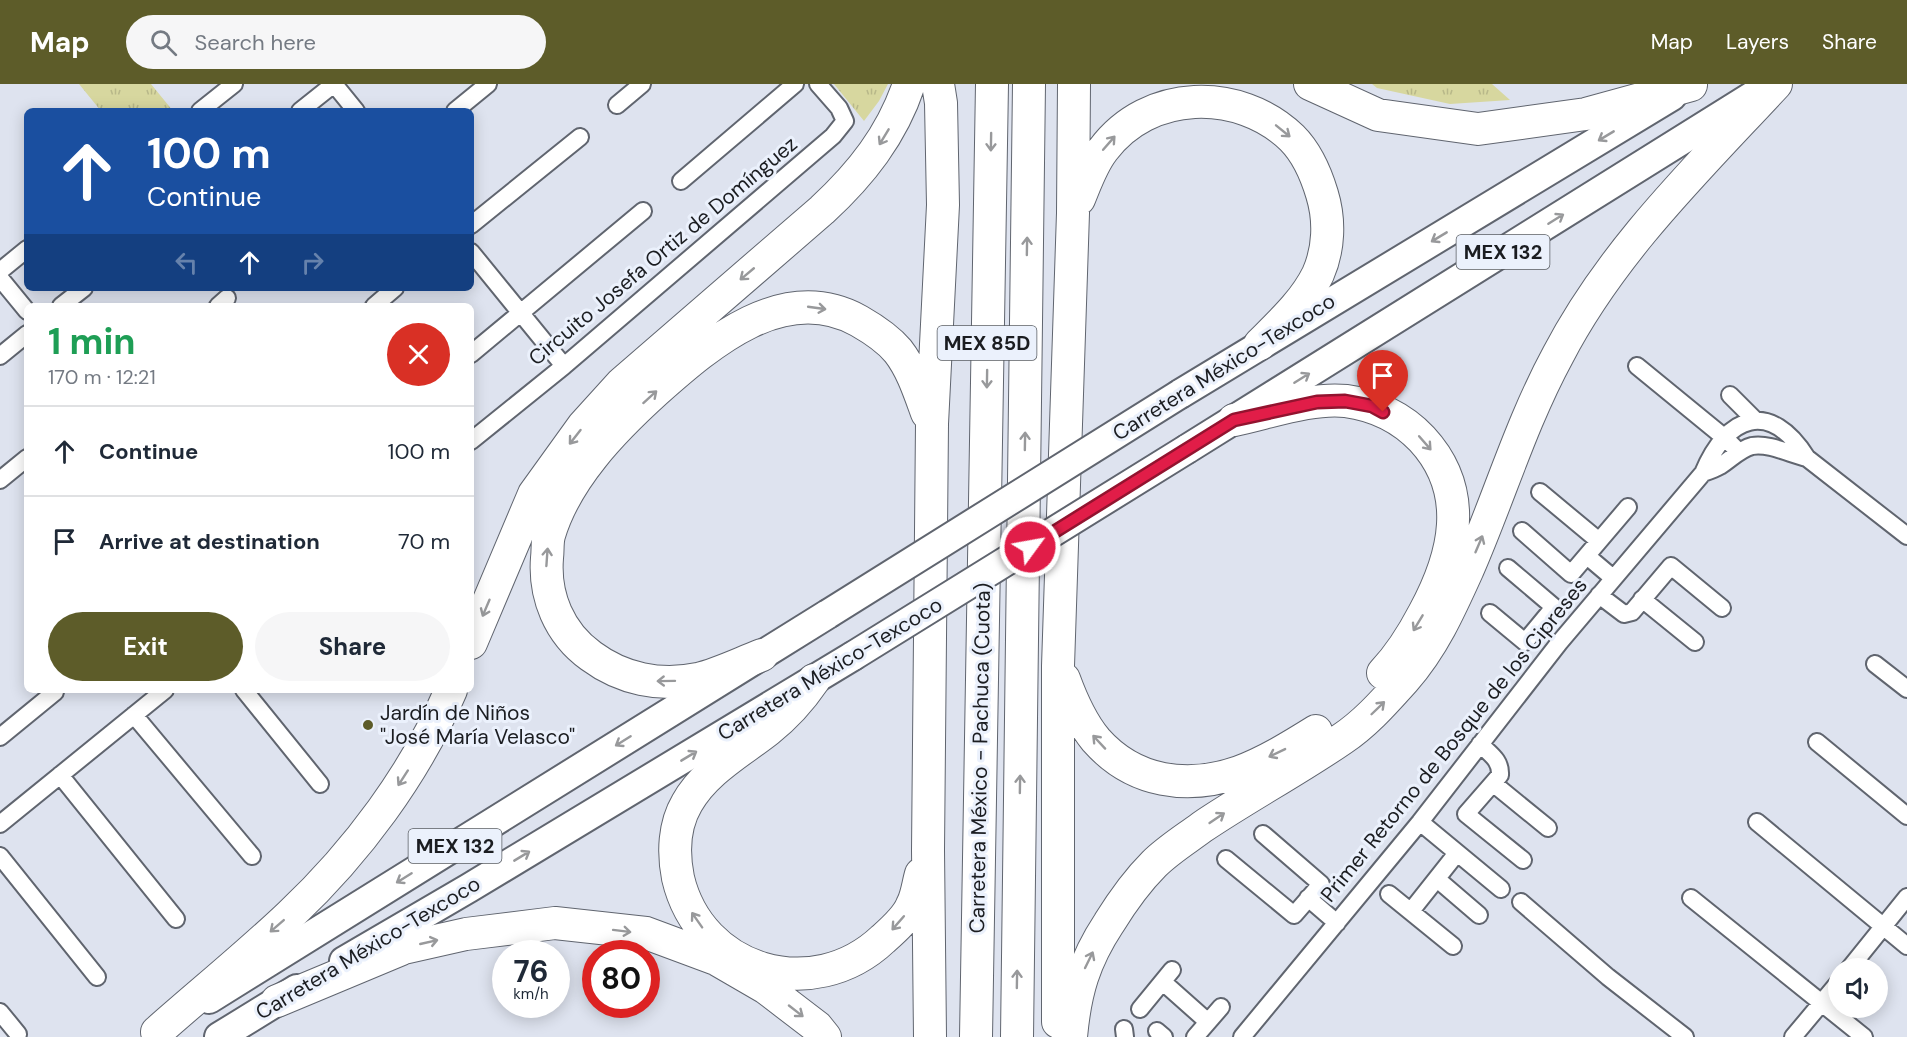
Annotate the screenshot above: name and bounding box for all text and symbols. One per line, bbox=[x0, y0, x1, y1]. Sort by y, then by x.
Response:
search box bbox=[126, 15, 546, 69]
text: Map bbox=[30, 24, 90, 61]
icon: search bbox=[147, 26, 180, 59]
text: Search here bbox=[195, 28, 316, 57]
text: Map bbox=[1651, 28, 1693, 56]
text: Layers bbox=[1726, 28, 1789, 56]
text: Share bbox=[1822, 28, 1877, 56]
one-way arrow bbox=[1275, 125, 1291, 138]
text: 100 m bbox=[147, 126, 271, 181]
one-way arrow bbox=[878, 128, 890, 145]
street label: Circuito Josefa Ortiz de Domínguez bbox=[523, 130, 803, 372]
one-way arrow bbox=[1598, 130, 1615, 142]
icon: ahead bbox=[48, 132, 126, 210]
one-way arrow bbox=[985, 132, 997, 152]
one-way arrow bbox=[1102, 135, 1115, 151]
text: Continue bbox=[147, 179, 261, 214]
one-way arrow bbox=[1547, 212, 1564, 224]
one-way arrow bbox=[1431, 231, 1448, 243]
road number: MEX 132 bbox=[1456, 235, 1550, 269]
one-way arrow bbox=[1022, 236, 1033, 256]
icon: left bbox=[170, 246, 203, 279]
icon: ahead bbox=[233, 246, 266, 279]
icon: right bbox=[296, 246, 329, 279]
one-way arrow bbox=[740, 267, 755, 281]
street label: Carretera México-Texcoco bbox=[1107, 287, 1341, 447]
one-way arrow bbox=[807, 303, 826, 314]
text: 1 min bbox=[48, 318, 136, 365]
button: close bbox=[387, 323, 450, 386]
road number: MEX 85D bbox=[938, 326, 1036, 360]
pin bbox=[1357, 350, 1408, 412]
icon: arrive bbox=[1366, 359, 1399, 392]
text: 170 m · 12:21 bbox=[48, 364, 156, 390]
one-way arrow bbox=[981, 369, 993, 389]
one-way arrow bbox=[1293, 371, 1310, 383]
one-way arrow bbox=[642, 390, 657, 404]
one-way arrow bbox=[569, 428, 582, 444]
one-way arrow bbox=[1019, 431, 1031, 451]
icon: ahead bbox=[48, 435, 81, 468]
one-way arrow bbox=[1418, 435, 1432, 450]
text: Continue bbox=[99, 437, 198, 466]
text: 100 m bbox=[388, 437, 450, 466]
position arrow bbox=[998, 515, 1062, 579]
icon: arrive bbox=[48, 525, 81, 558]
text: Arrive at destination bbox=[99, 527, 320, 556]
text: 70 m bbox=[398, 527, 450, 556]
one-way arrow bbox=[1474, 535, 1485, 554]
one-way arrow bbox=[542, 547, 553, 567]
street label: Primer Retorno de Bosque de los Cipreses bbox=[1314, 572, 1594, 908]
street label: Carretera México - Pachuca (Cuota) bbox=[963, 582, 997, 934]
street label: Carretera México-Texcoco bbox=[712, 591, 948, 747]
one-way arrow bbox=[479, 599, 491, 617]
button: Exit bbox=[48, 612, 243, 681]
button: Share bbox=[255, 612, 450, 681]
one-way arrow bbox=[1412, 614, 1424, 631]
one-way arrow bbox=[656, 675, 676, 687]
place label: Jardín de Niños "José María Velasco" bbox=[380, 699, 575, 751]
one-way arrow bbox=[1370, 701, 1385, 716]
marker: Jardín de Niños "José María Velasco" bbox=[361, 718, 375, 732]
one-way arrow bbox=[1092, 735, 1106, 750]
one-way arrow bbox=[615, 736, 632, 748]
one-way arrow bbox=[1268, 748, 1286, 760]
one-way arrow bbox=[680, 749, 697, 761]
one-way arrow bbox=[397, 769, 409, 786]
one-way arrow bbox=[1014, 774, 1026, 794]
one-way arrow bbox=[1208, 812, 1224, 824]
road number: MEX 132 bbox=[408, 829, 502, 863]
one-way arrow bbox=[513, 850, 530, 862]
street label: Carretera México-Texcoco bbox=[250, 870, 486, 1026]
one-way arrow bbox=[396, 872, 413, 884]
one-way arrow bbox=[691, 912, 703, 928]
one-way arrow bbox=[892, 915, 905, 931]
one-way arrow bbox=[270, 919, 285, 933]
one-way arrow bbox=[611, 925, 631, 936]
one-way arrow bbox=[419, 936, 438, 948]
speed limit sign: 80 bbox=[582, 940, 660, 1018]
text: 76 bbox=[514, 952, 548, 991]
one-way arrow bbox=[1083, 952, 1095, 970]
map controls bbox=[1828, 958, 1888, 1018]
button: sound bbox=[1828, 958, 1888, 1018]
one-way arrow bbox=[1011, 969, 1023, 989]
text: km/h bbox=[513, 984, 549, 1004]
one-way arrow bbox=[788, 1005, 804, 1018]

